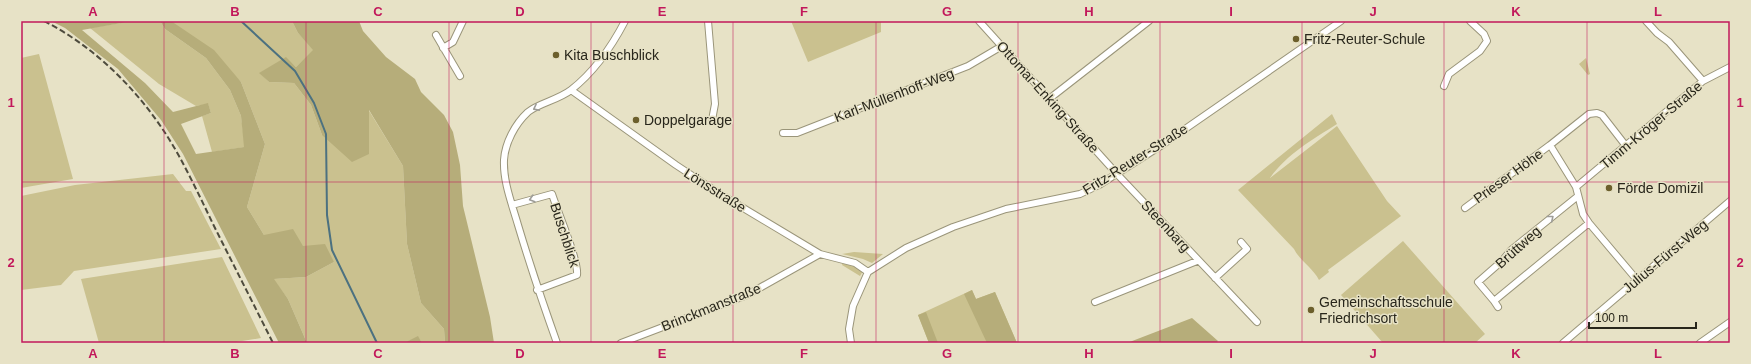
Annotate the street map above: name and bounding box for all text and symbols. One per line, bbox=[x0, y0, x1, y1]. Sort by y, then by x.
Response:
text: A bbox=[88, 4, 98, 19]
text: B bbox=[230, 4, 240, 19]
text: C bbox=[373, 4, 383, 19]
text: D bbox=[515, 4, 525, 19]
text: E bbox=[658, 4, 667, 19]
text: F bbox=[800, 4, 808, 19]
text: G bbox=[942, 4, 952, 19]
text: H bbox=[1084, 4, 1094, 19]
text: I bbox=[1229, 4, 1233, 19]
text: J bbox=[1369, 4, 1377, 19]
text: K bbox=[1511, 4, 1521, 19]
text: L bbox=[1654, 4, 1662, 19]
place label: Fritz-Reuter-Schule bbox=[1304, 31, 1426, 47]
marker: Fritz-Reuter-Schule bbox=[1291, 34, 1301, 44]
street label: Ottomar-Enking-Straße bbox=[994, 38, 1103, 156]
place label: Kita Buschblick bbox=[564, 47, 660, 63]
marker: Kita Buschblick bbox=[551, 50, 561, 60]
street label: Karl-Müllenhoff-Weg bbox=[832, 65, 956, 125]
street label: Timm-Kröger-Straße bbox=[1597, 78, 1705, 172]
text: 1 bbox=[7, 95, 15, 110]
text: 1 bbox=[1736, 95, 1744, 110]
one-way arrow bbox=[533, 103, 540, 110]
place label: Doppelgarage bbox=[644, 112, 732, 128]
marker: Doppelgarage bbox=[631, 115, 641, 125]
street label: Fritz-Reuter-Straße bbox=[1080, 120, 1191, 198]
street label: Prieser Höhe bbox=[1470, 145, 1546, 206]
street label: Lönsstraße bbox=[681, 165, 749, 215]
place label: Förde Domizil bbox=[1617, 180, 1703, 196]
marker: Förde Domizil bbox=[1604, 183, 1614, 193]
one-way arrow bbox=[529, 194, 536, 203]
street label: Steenbarg bbox=[1138, 197, 1194, 255]
street label: Buschblick bbox=[547, 201, 583, 270]
one-way arrow bbox=[1547, 215, 1554, 222]
street label: Julius-Fürst-Weg bbox=[1619, 216, 1711, 296]
street label: Brüttweg bbox=[1492, 223, 1544, 271]
text: 2 bbox=[7, 255, 15, 270]
text: 2 bbox=[1736, 255, 1744, 270]
street label: Brinckmanstraße bbox=[659, 280, 763, 334]
place label: Gemeinschaftsschule Friedrichsort bbox=[1319, 294, 1453, 326]
scale bar bbox=[1589, 304, 1696, 330]
marker: Gemeinschaftsschule Friedrichsort bbox=[1306, 305, 1316, 315]
text: 100 m bbox=[1595, 311, 1628, 325]
text: A bbox=[88, 346, 98, 361]
text: B bbox=[230, 346, 240, 361]
text: C bbox=[373, 346, 383, 361]
text: D bbox=[515, 346, 525, 361]
text: E bbox=[658, 346, 667, 361]
text: F bbox=[800, 346, 808, 361]
text: G bbox=[942, 346, 952, 361]
text: H bbox=[1084, 346, 1094, 361]
text: I bbox=[1229, 346, 1233, 361]
text: J bbox=[1369, 346, 1377, 361]
text: K bbox=[1511, 346, 1521, 361]
text: L bbox=[1654, 346, 1662, 361]

